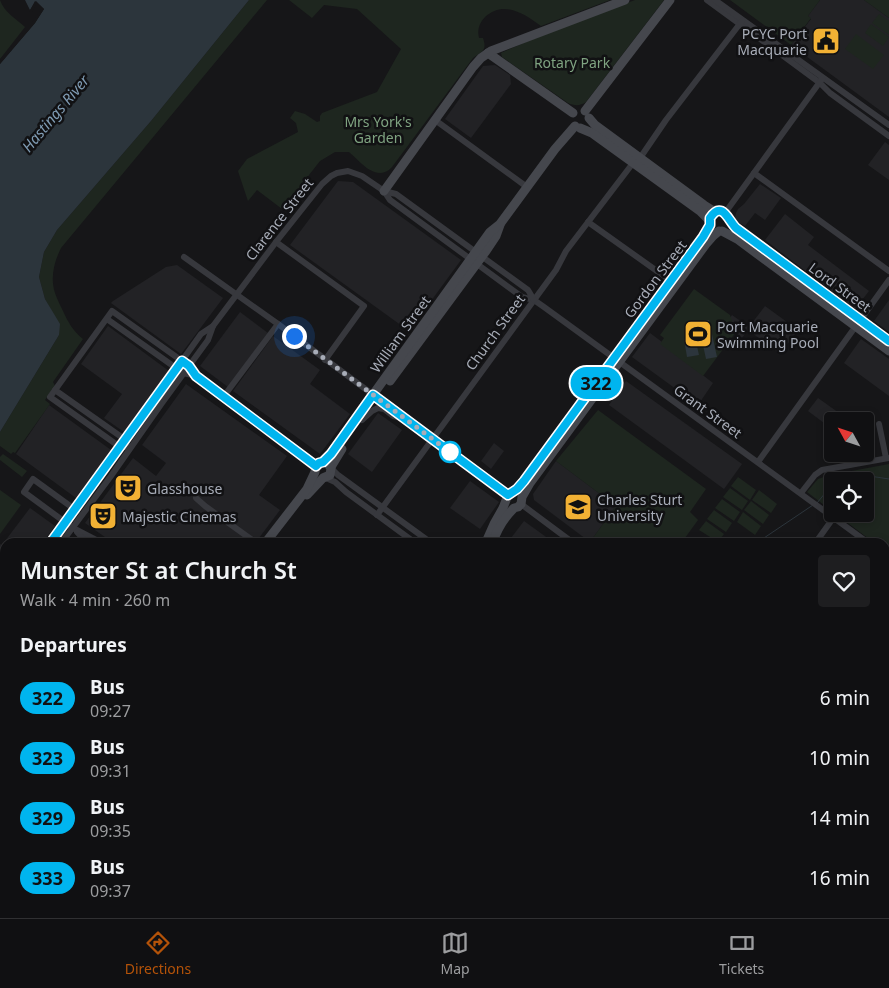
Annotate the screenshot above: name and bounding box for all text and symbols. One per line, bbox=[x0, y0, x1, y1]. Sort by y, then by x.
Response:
place label: PCYC Port Macquarie bbox=[737, 24, 807, 59]
public building icon: PCYC Port Macquarie bbox=[811, 26, 841, 56]
park label: Rotary Park bbox=[534, 53, 611, 72]
water label: Hastings River bbox=[17, 70, 94, 156]
park label: Mrs York's Garden bbox=[344, 112, 412, 147]
street label: Clarence Street bbox=[241, 174, 317, 264]
street label: Gordon Street bbox=[620, 236, 690, 322]
street label: Lord Street bbox=[805, 258, 875, 316]
street label: Church Street bbox=[461, 290, 529, 374]
street label: William Street bbox=[366, 292, 434, 376]
place label: Port Macquarie Swimming Pool bbox=[717, 317, 819, 352]
sports icon: Port Macquarie Swimming Pool bbox=[683, 319, 713, 349]
your location bbox=[282, 324, 307, 349]
line badge: 322 bbox=[567, 367, 625, 399]
text: 322 bbox=[581, 371, 611, 395]
street label: Grant Street bbox=[670, 380, 746, 442]
north arrow bbox=[824, 412, 874, 462]
map controls bbox=[824, 412, 874, 522]
unlabelled marker bbox=[439, 441, 461, 463]
button: locate bbox=[824, 472, 874, 522]
theatre icon: Glasshouse bbox=[113, 473, 143, 503]
place label: Glasshouse bbox=[147, 479, 223, 498]
place label: Charles Sturt University bbox=[597, 490, 682, 525]
school or university icon: Charles Sturt University bbox=[563, 492, 593, 522]
theatre icon: Majestic Cinemas bbox=[88, 501, 118, 531]
place label: Majestic Cinemas bbox=[122, 507, 237, 526]
text: Munster St at Church St bbox=[20, 553, 297, 586]
button: heart bbox=[818, 555, 870, 607]
text: Walk · 4 min · 260 m bbox=[20, 589, 170, 611]
text: Departures bbox=[20, 632, 127, 658]
text: Bus bbox=[90, 674, 125, 700]
text: 6 min bbox=[820, 685, 870, 711]
text: 322 bbox=[32, 686, 63, 710]
text: 09:27 bbox=[90, 700, 131, 722]
text: Bus bbox=[90, 734, 125, 760]
text: 10 min bbox=[809, 745, 870, 771]
text: 323 bbox=[32, 746, 63, 770]
text: 09:31 bbox=[90, 760, 131, 782]
text: Bus bbox=[90, 794, 125, 820]
text: 14 min bbox=[809, 805, 870, 831]
text: 329 bbox=[32, 806, 63, 830]
text: 09:35 bbox=[90, 820, 131, 842]
text: Bus bbox=[90, 854, 125, 880]
text: 16 min bbox=[809, 865, 870, 891]
text: 333 bbox=[32, 866, 63, 890]
text: 09:37 bbox=[90, 880, 131, 902]
tab: Directions bbox=[125, 929, 191, 978]
tab: Map bbox=[441, 929, 470, 978]
tab: Tickets bbox=[719, 929, 764, 978]

